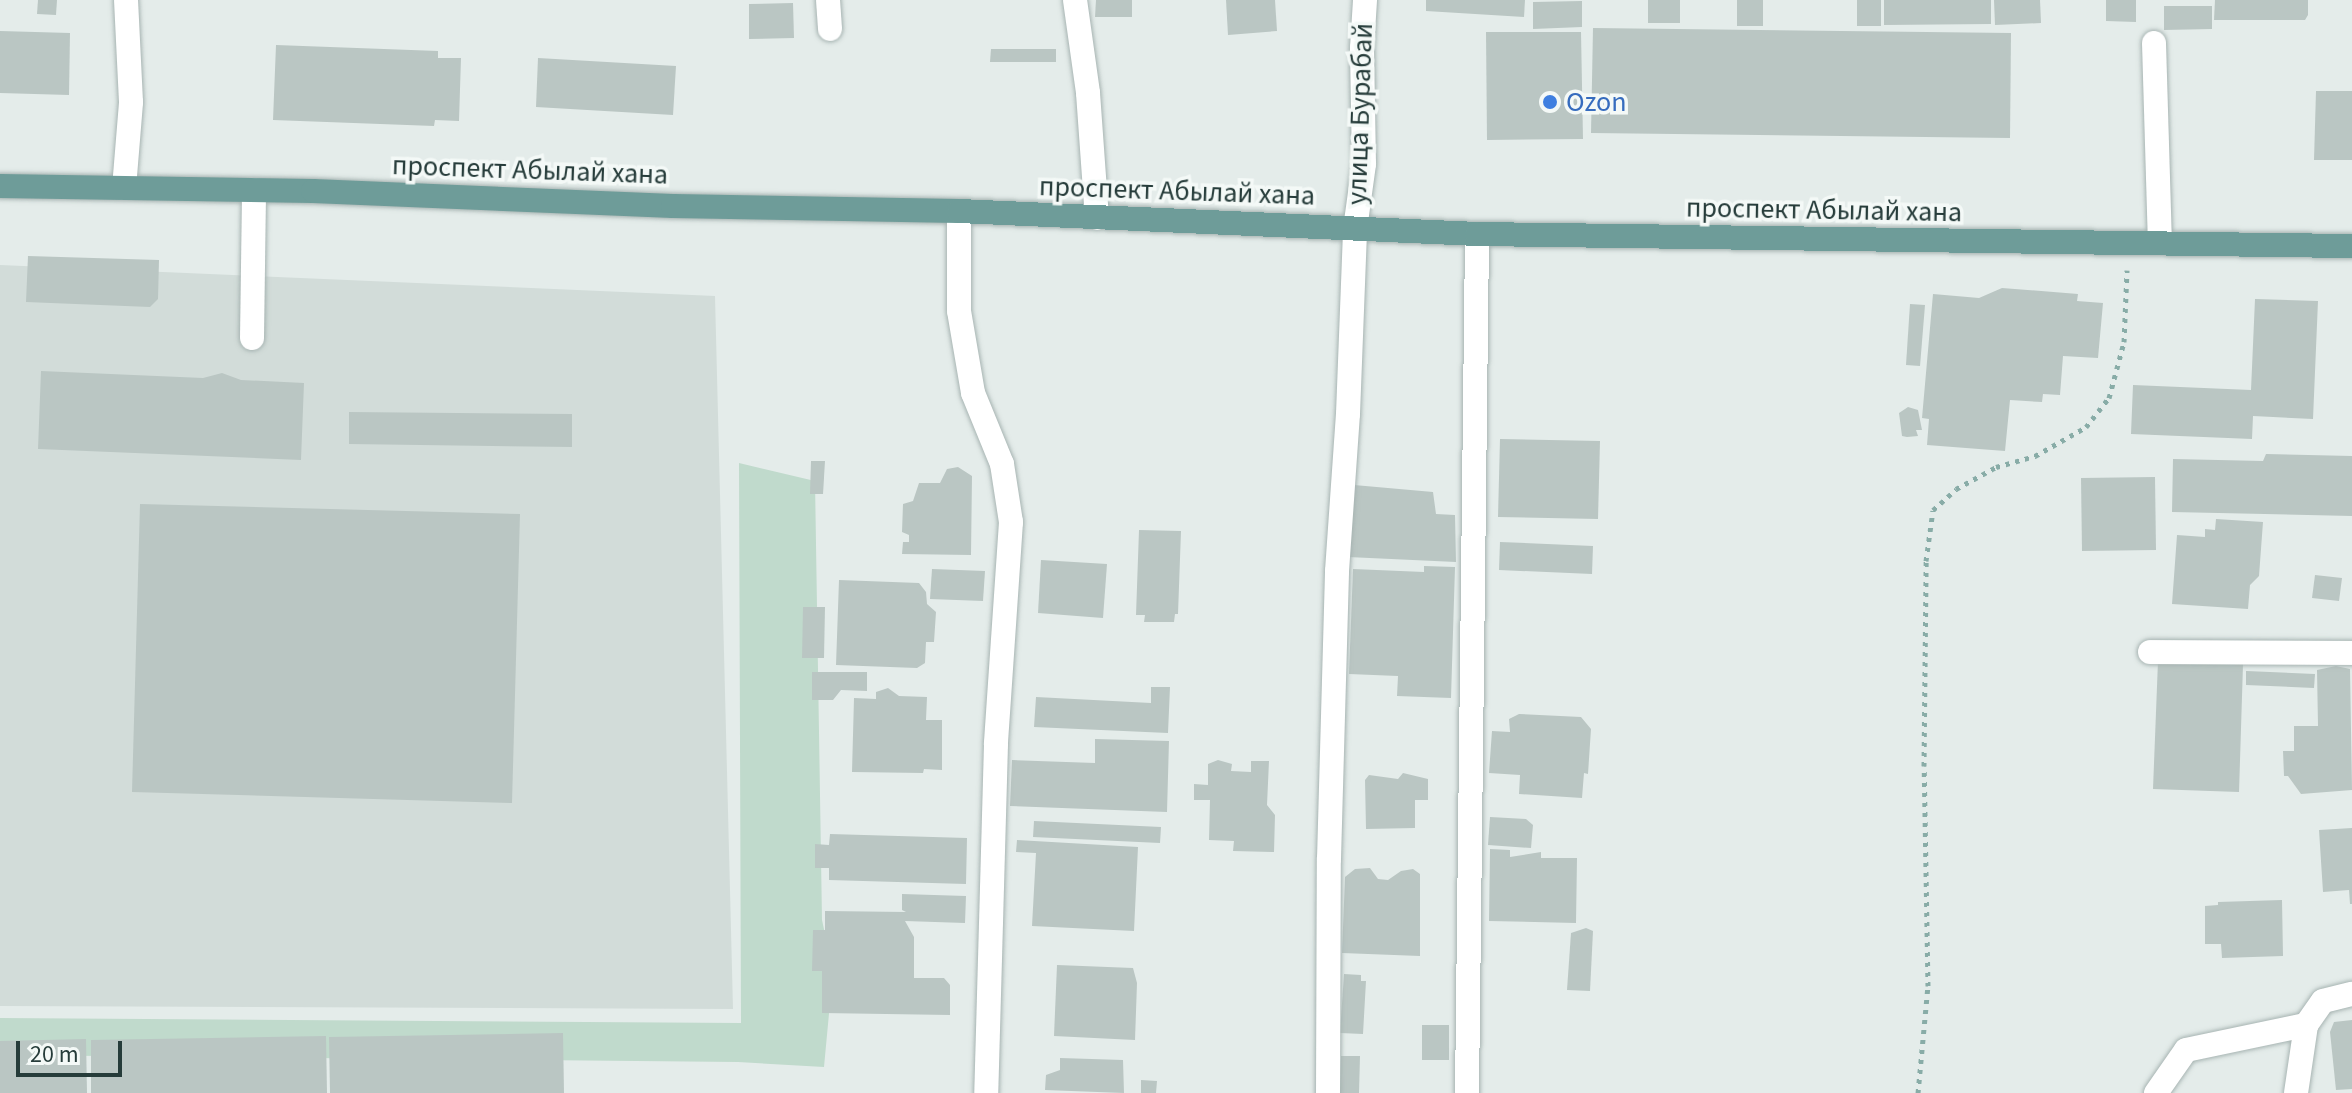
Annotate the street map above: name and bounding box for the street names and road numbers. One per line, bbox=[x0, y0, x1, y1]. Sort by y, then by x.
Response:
street label: улица Бурабай bbox=[1340, 22, 1380, 206]
street label: проспект Абылай хана bbox=[391, 148, 669, 192]
street label: проспект Абылай хана bbox=[1038, 169, 1316, 213]
street label: проспект Абылай хана bbox=[1686, 191, 1962, 229]

